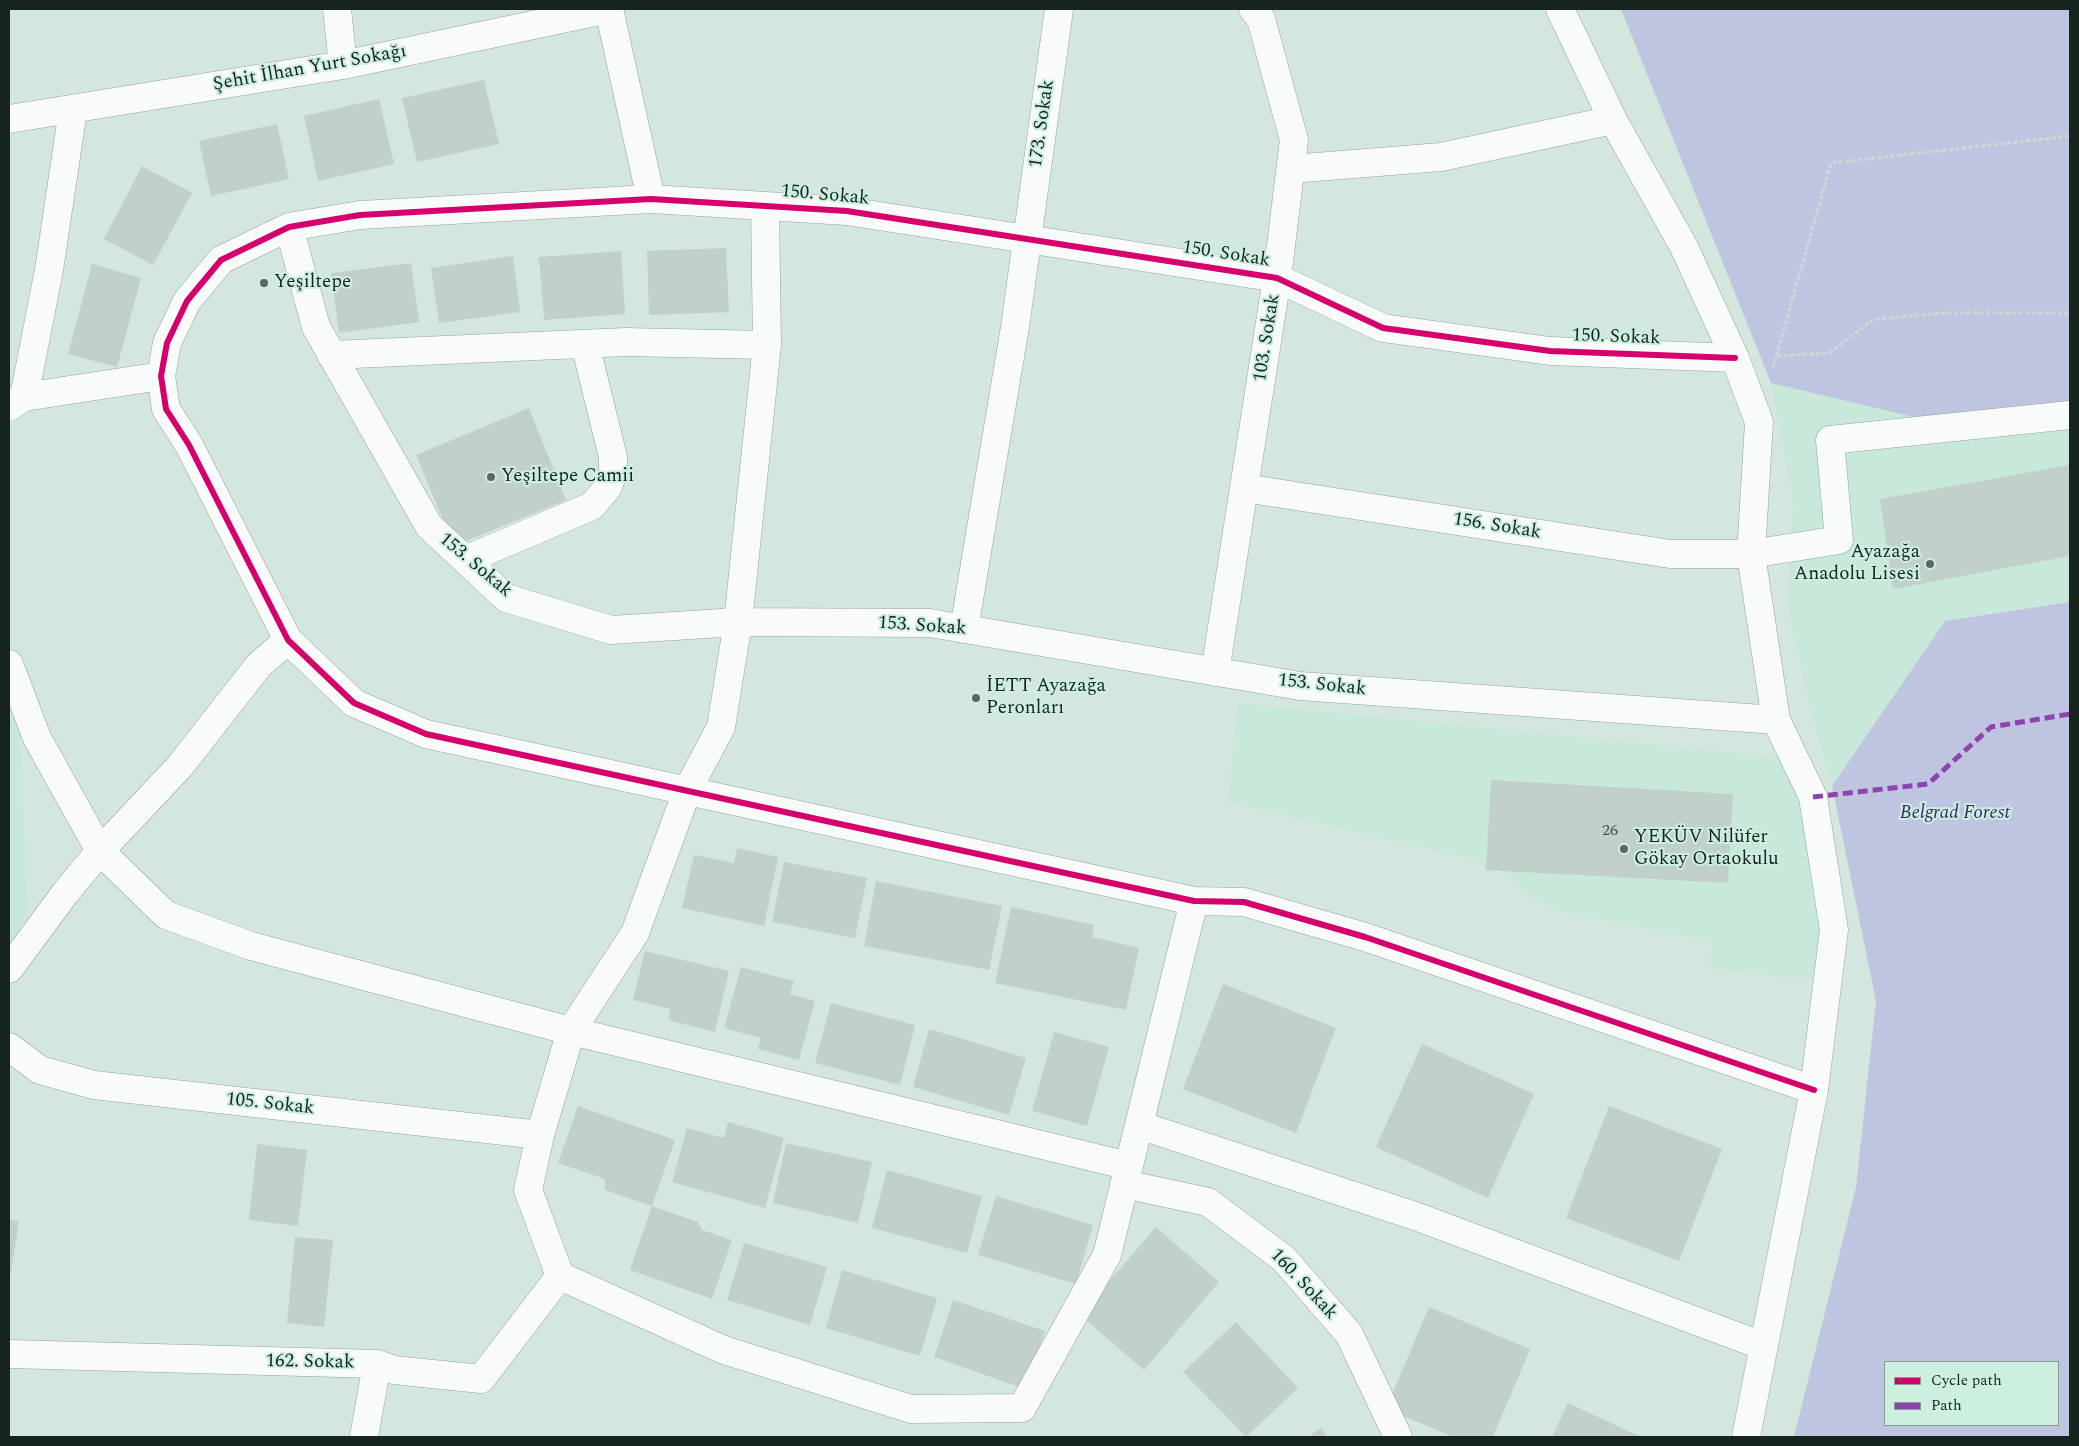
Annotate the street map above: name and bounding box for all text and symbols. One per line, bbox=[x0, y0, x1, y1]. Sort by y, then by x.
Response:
street label: Şehit İlhan Yurt Sokağı bbox=[211, 41, 409, 97]
street label: 173. Sokak bbox=[1026, 78, 1060, 170]
street label: 150. Sokak bbox=[780, 181, 870, 211]
street label: 150. Sokak bbox=[1180, 237, 1272, 273]
place label: Yeşiltepe bbox=[274, 272, 351, 294]
marker: Yeşiltepe bbox=[258, 277, 270, 289]
street label: 103. Sokak bbox=[1250, 292, 1286, 384]
street label: 150. Sokak bbox=[1571, 325, 1661, 351]
place label: Yeşiltepe Camii bbox=[501, 466, 634, 488]
marker: Yeşiltepe Camii bbox=[485, 471, 497, 483]
street label: 156. Sokak bbox=[1451, 509, 1543, 545]
street label: 153. Sokak bbox=[434, 529, 516, 603]
place label: Ayazağa Anadolu Lisesi bbox=[1794, 542, 1920, 586]
marker: Ayazağa Anadolu Lisesi bbox=[1924, 558, 1936, 570]
street label: 153. Sokak bbox=[877, 613, 967, 641]
street label: 153. Sokak bbox=[1277, 670, 1367, 702]
place label: İETT Ayazağa Peronları bbox=[986, 676, 1106, 720]
marker: İETT Ayazağa Peronları bbox=[970, 692, 982, 704]
park label: Belgrad Forest bbox=[1900, 803, 2010, 825]
house number: 26 bbox=[1602, 822, 1618, 842]
place label: YEKÜV Nilüfer Gökay Ortaokulu bbox=[1634, 827, 1779, 871]
marker: YEKÜV Nilüfer Gökay Ortaokulu bbox=[1618, 843, 1630, 855]
street label: 105. Sokak bbox=[225, 1089, 315, 1121]
street label: 160. Sokak bbox=[1264, 1245, 1342, 1325]
street label: 162. Sokak bbox=[265, 1351, 355, 1375]
legend bbox=[1884, 1361, 2059, 1426]
text: Cycle path bbox=[1931, 1369, 2002, 1392]
text: Path bbox=[1931, 1394, 1962, 1417]

